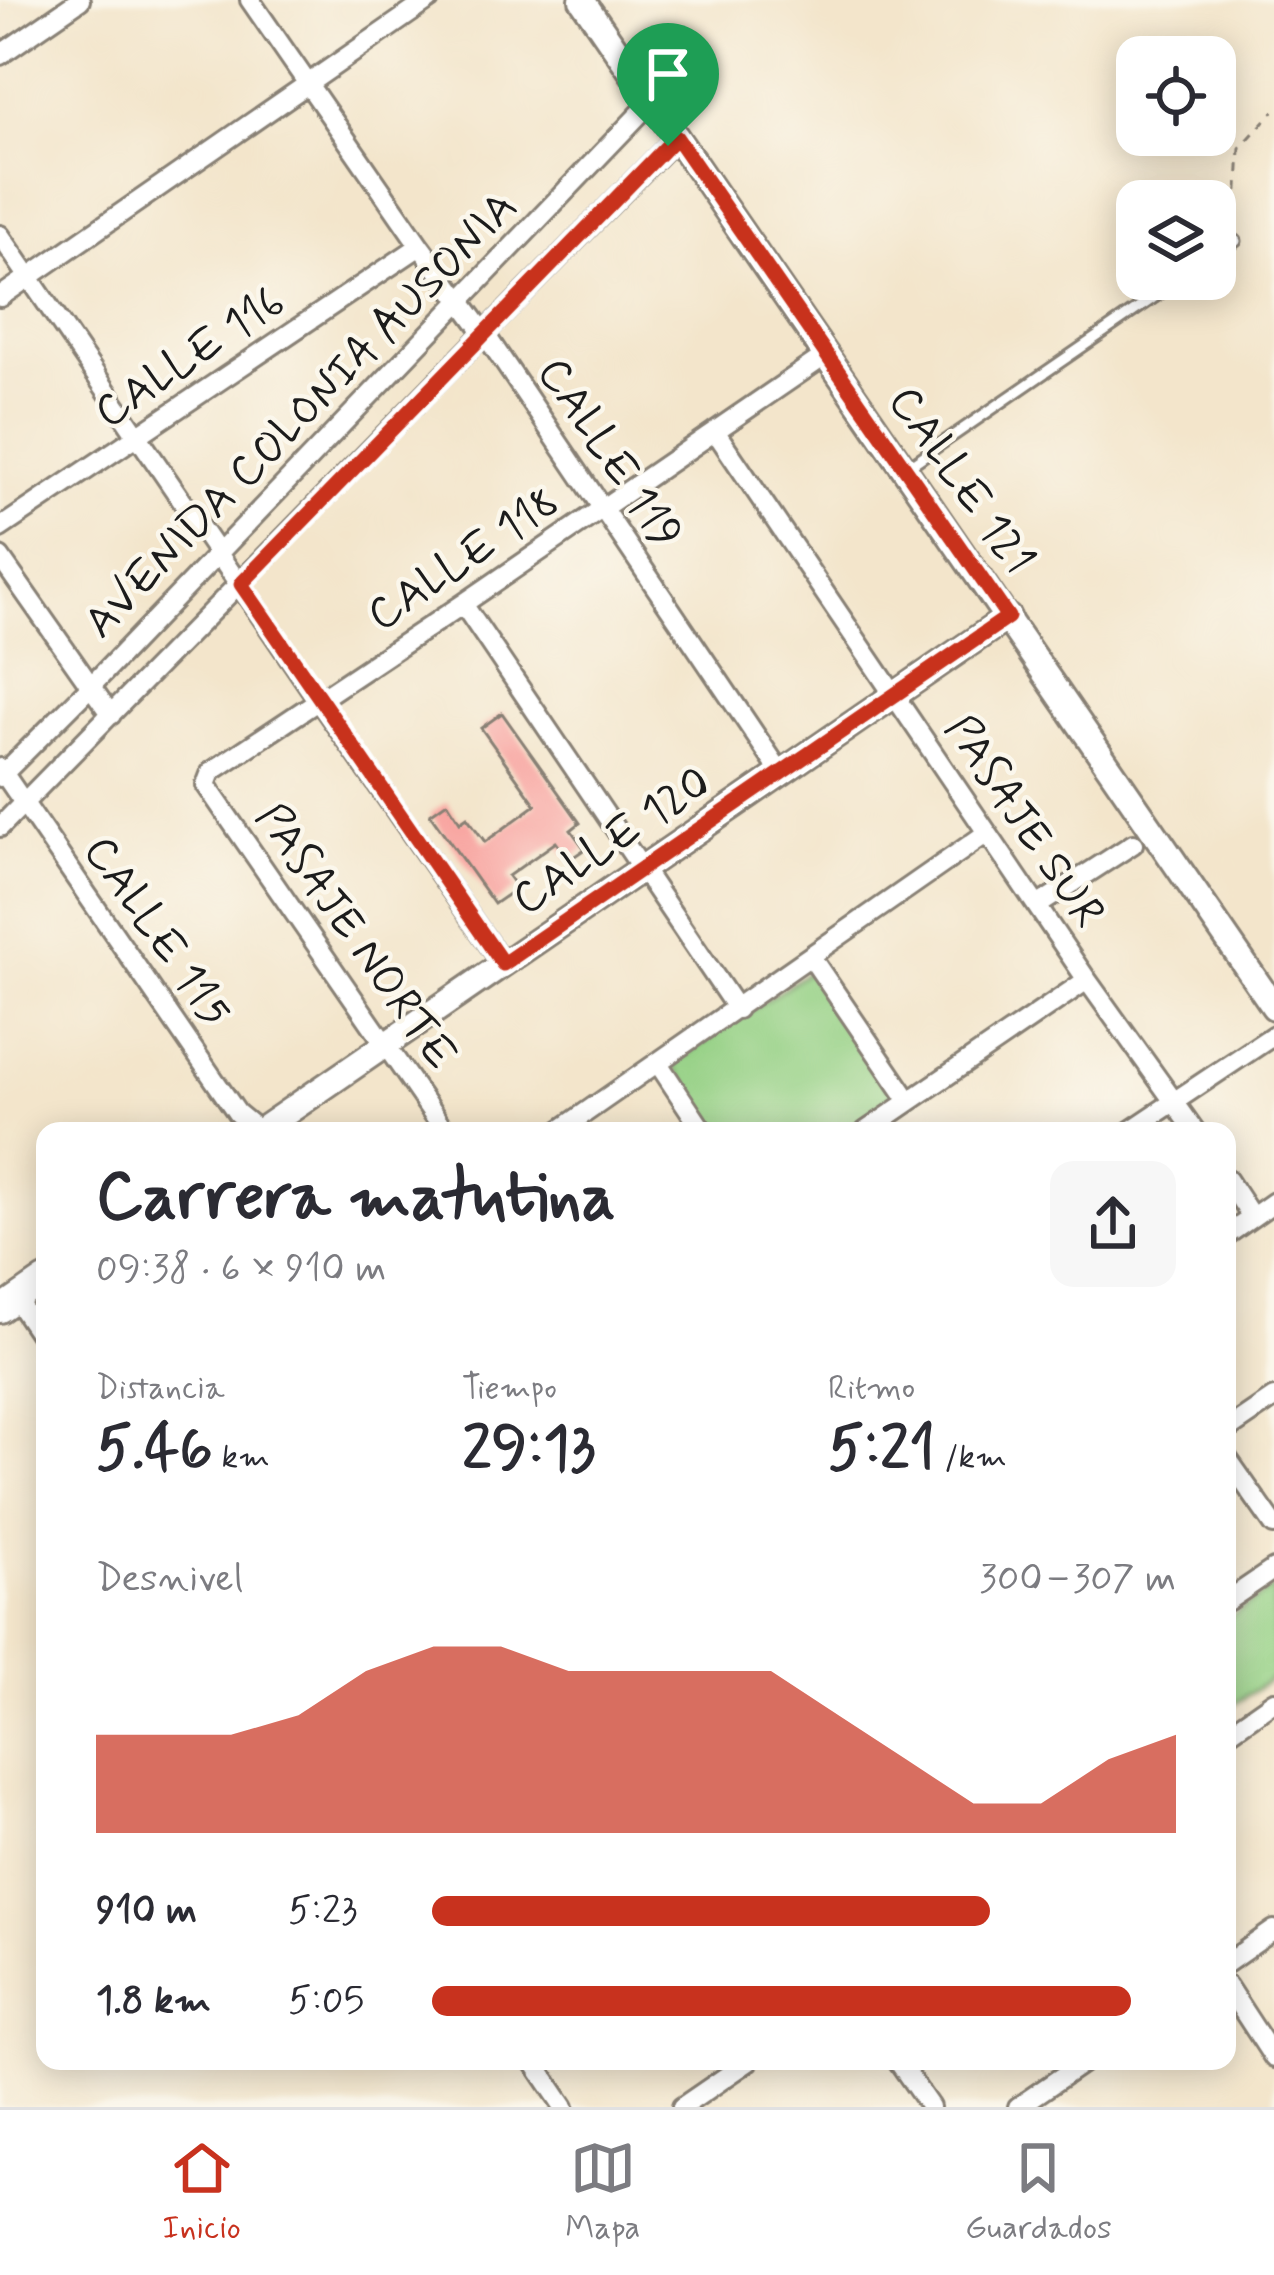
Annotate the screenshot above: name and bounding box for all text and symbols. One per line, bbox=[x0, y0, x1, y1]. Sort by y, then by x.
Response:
pin bbox=[617, 23, 719, 146]
map controls bbox=[1116, 36, 1236, 300]
button: locate bbox=[1116, 36, 1236, 156]
icon: arrive bbox=[635, 41, 701, 107]
street label: AVENIDA COLONIA AUSONIA bbox=[72, 179, 531, 652]
button: layers bbox=[1116, 180, 1236, 300]
street label: CALLE 116 bbox=[84, 273, 296, 443]
street label: CALLE 119 bbox=[522, 347, 694, 561]
street label: CALLE 121 bbox=[874, 375, 1047, 587]
street label: CALLE 118 bbox=[356, 474, 571, 646]
street label: PASAJE SUR bbox=[930, 704, 1116, 940]
street label: CALLE 120 bbox=[501, 754, 722, 930]
street label: PASAJE NORTE bbox=[241, 792, 469, 1082]
street label: CALLE 115 bbox=[69, 825, 243, 1039]
text: Carrera matutina bbox=[96, 1156, 616, 1242]
button: share bbox=[1050, 1161, 1176, 1287]
text: 09:38 · 6 × 910 m bbox=[96, 1244, 386, 1295]
text: Distancia bbox=[96, 1367, 225, 1411]
text: Tiempo bbox=[462, 1367, 557, 1411]
text: Ritmo bbox=[828, 1367, 915, 1411]
text: 5.46 bbox=[96, 1411, 213, 1490]
text: 29:13 bbox=[462, 1411, 595, 1490]
text: 5:21 bbox=[828, 1411, 935, 1490]
text: km bbox=[213, 1436, 270, 1480]
text: /km bbox=[935, 1436, 1007, 1480]
text: Desnivel bbox=[96, 1554, 243, 1605]
text: 300–307 m bbox=[979, 1554, 1176, 1605]
text: 910 m bbox=[96, 1886, 197, 1937]
text: 5:23 bbox=[288, 1886, 357, 1937]
text: 1.8 km bbox=[96, 1976, 211, 2027]
text: 5:05 bbox=[288, 1976, 364, 2027]
tab: Inicio bbox=[162, 2135, 241, 2251]
tab: Mapa bbox=[565, 2135, 640, 2251]
tab: Guardados bbox=[965, 2135, 1112, 2251]

